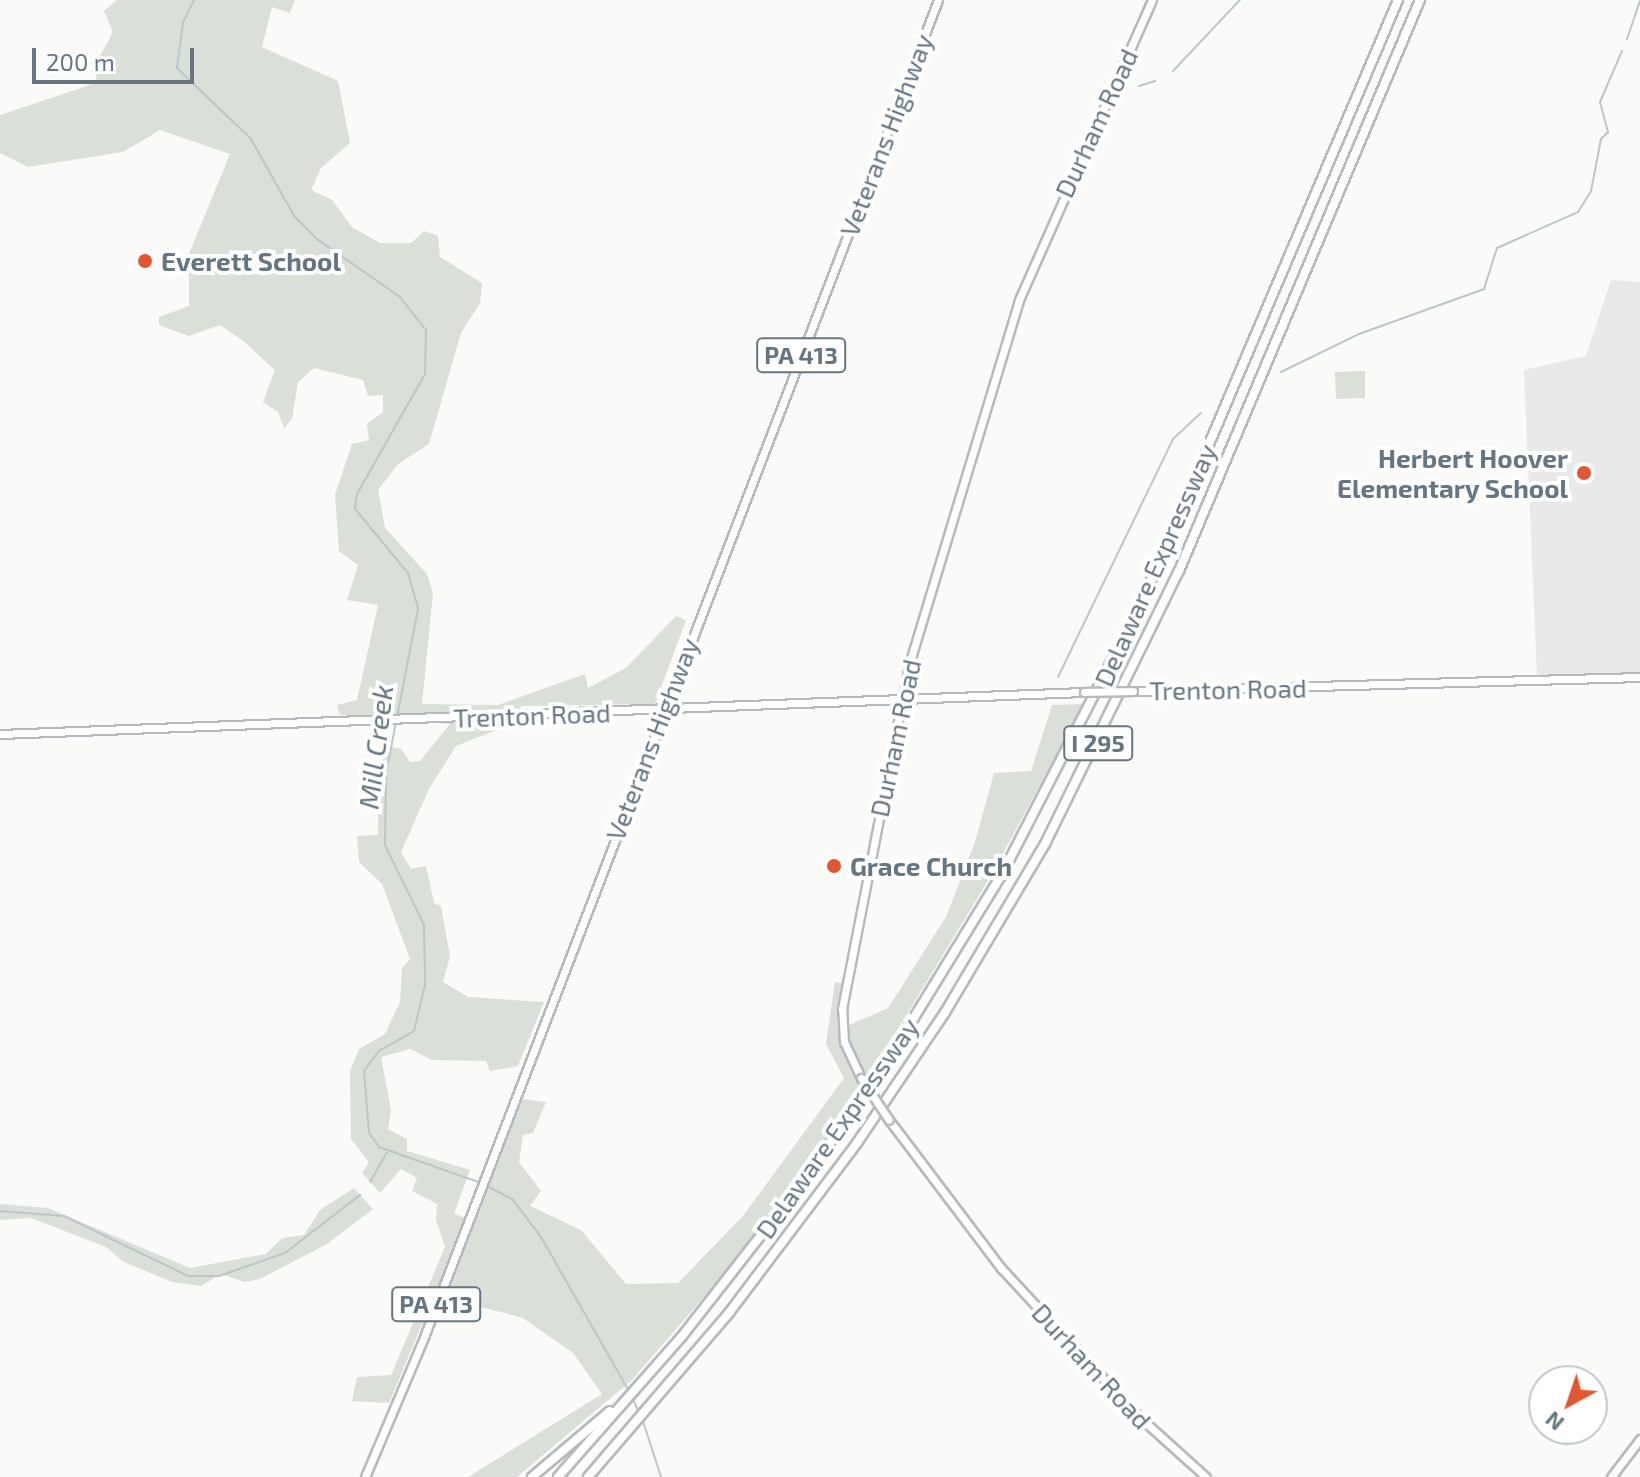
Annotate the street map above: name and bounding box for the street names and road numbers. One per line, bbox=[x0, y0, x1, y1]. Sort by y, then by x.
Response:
street label: Veterans Highway bbox=[833, 29, 939, 241]
street label: Durham Road bbox=[1048, 44, 1144, 202]
road number: PA 413 bbox=[755, 335, 847, 375]
street label: Delaware Expressway bbox=[1087, 439, 1223, 691]
street label: Veterans Highway bbox=[599, 633, 705, 845]
street label: Durham Road bbox=[863, 656, 927, 820]
street label: Trenton Road bbox=[1149, 672, 1307, 706]
street label: Trenton Road bbox=[453, 697, 611, 733]
road number: I 295 bbox=[1062, 723, 1134, 763]
street label: Delaware Expressway bbox=[749, 1012, 925, 1244]
road number: PA 413 bbox=[390, 1284, 482, 1324]
street label: Durham Road bbox=[1026, 1297, 1158, 1435]

